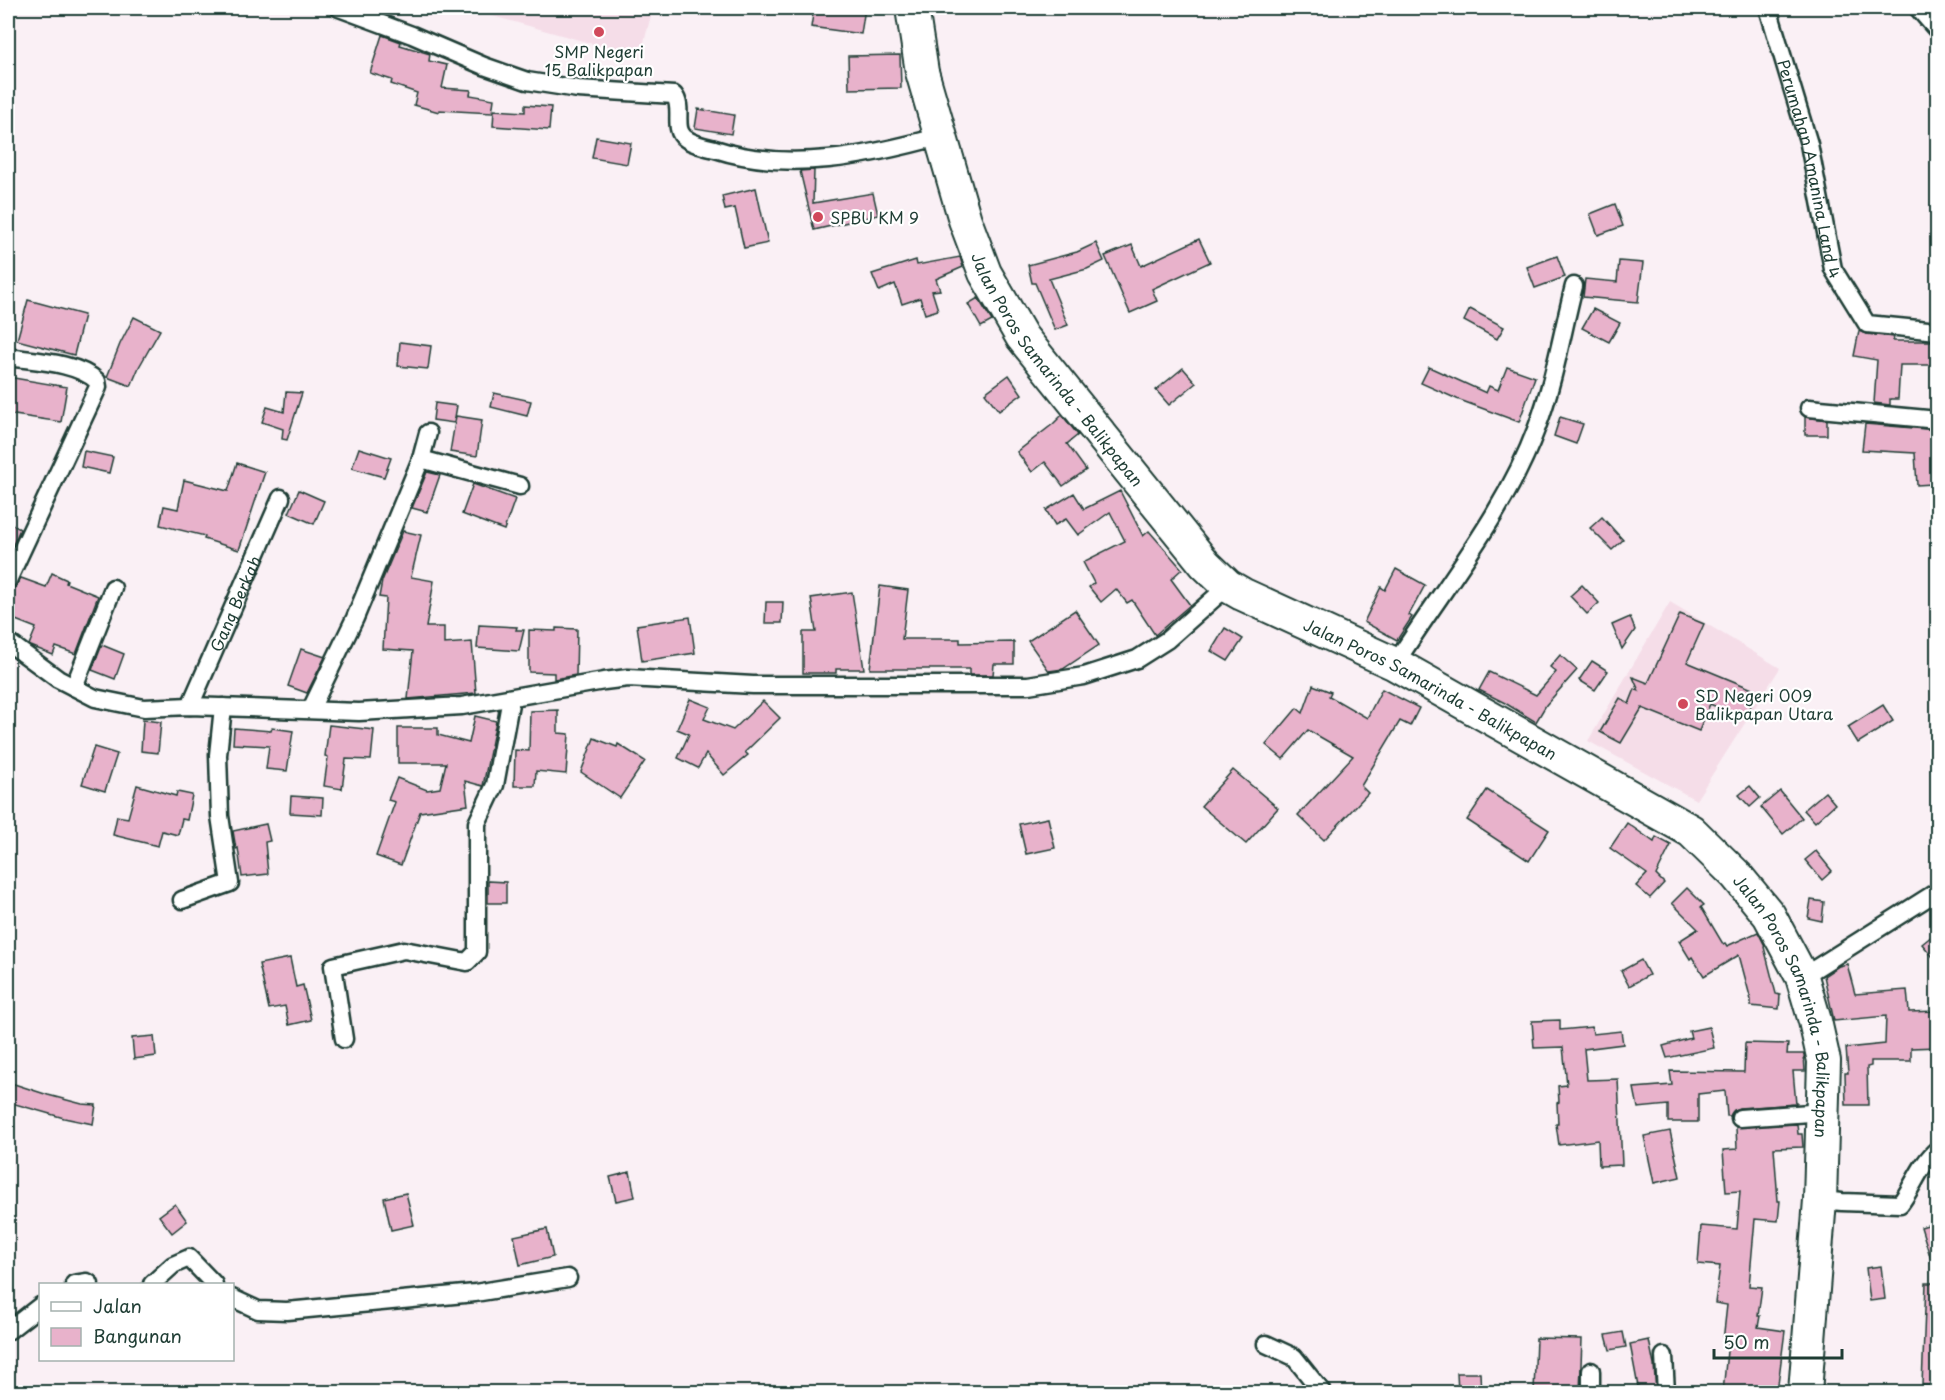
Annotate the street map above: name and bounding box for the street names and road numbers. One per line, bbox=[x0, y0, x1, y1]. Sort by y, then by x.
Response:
street label: Perumahan Amanina Land 4 bbox=[1772, 56, 1848, 283]
street label: Jalan Poros Samarinda - Balikpapan bbox=[966, 249, 1150, 491]
street label: Gang Berkah bbox=[203, 551, 267, 655]
street label: Jalan Poros Samarinda - Balikpapan bbox=[1300, 612, 1562, 765]
street label: Jalan Poros Samarinda - Balikpapan bbox=[1728, 869, 1836, 1138]

